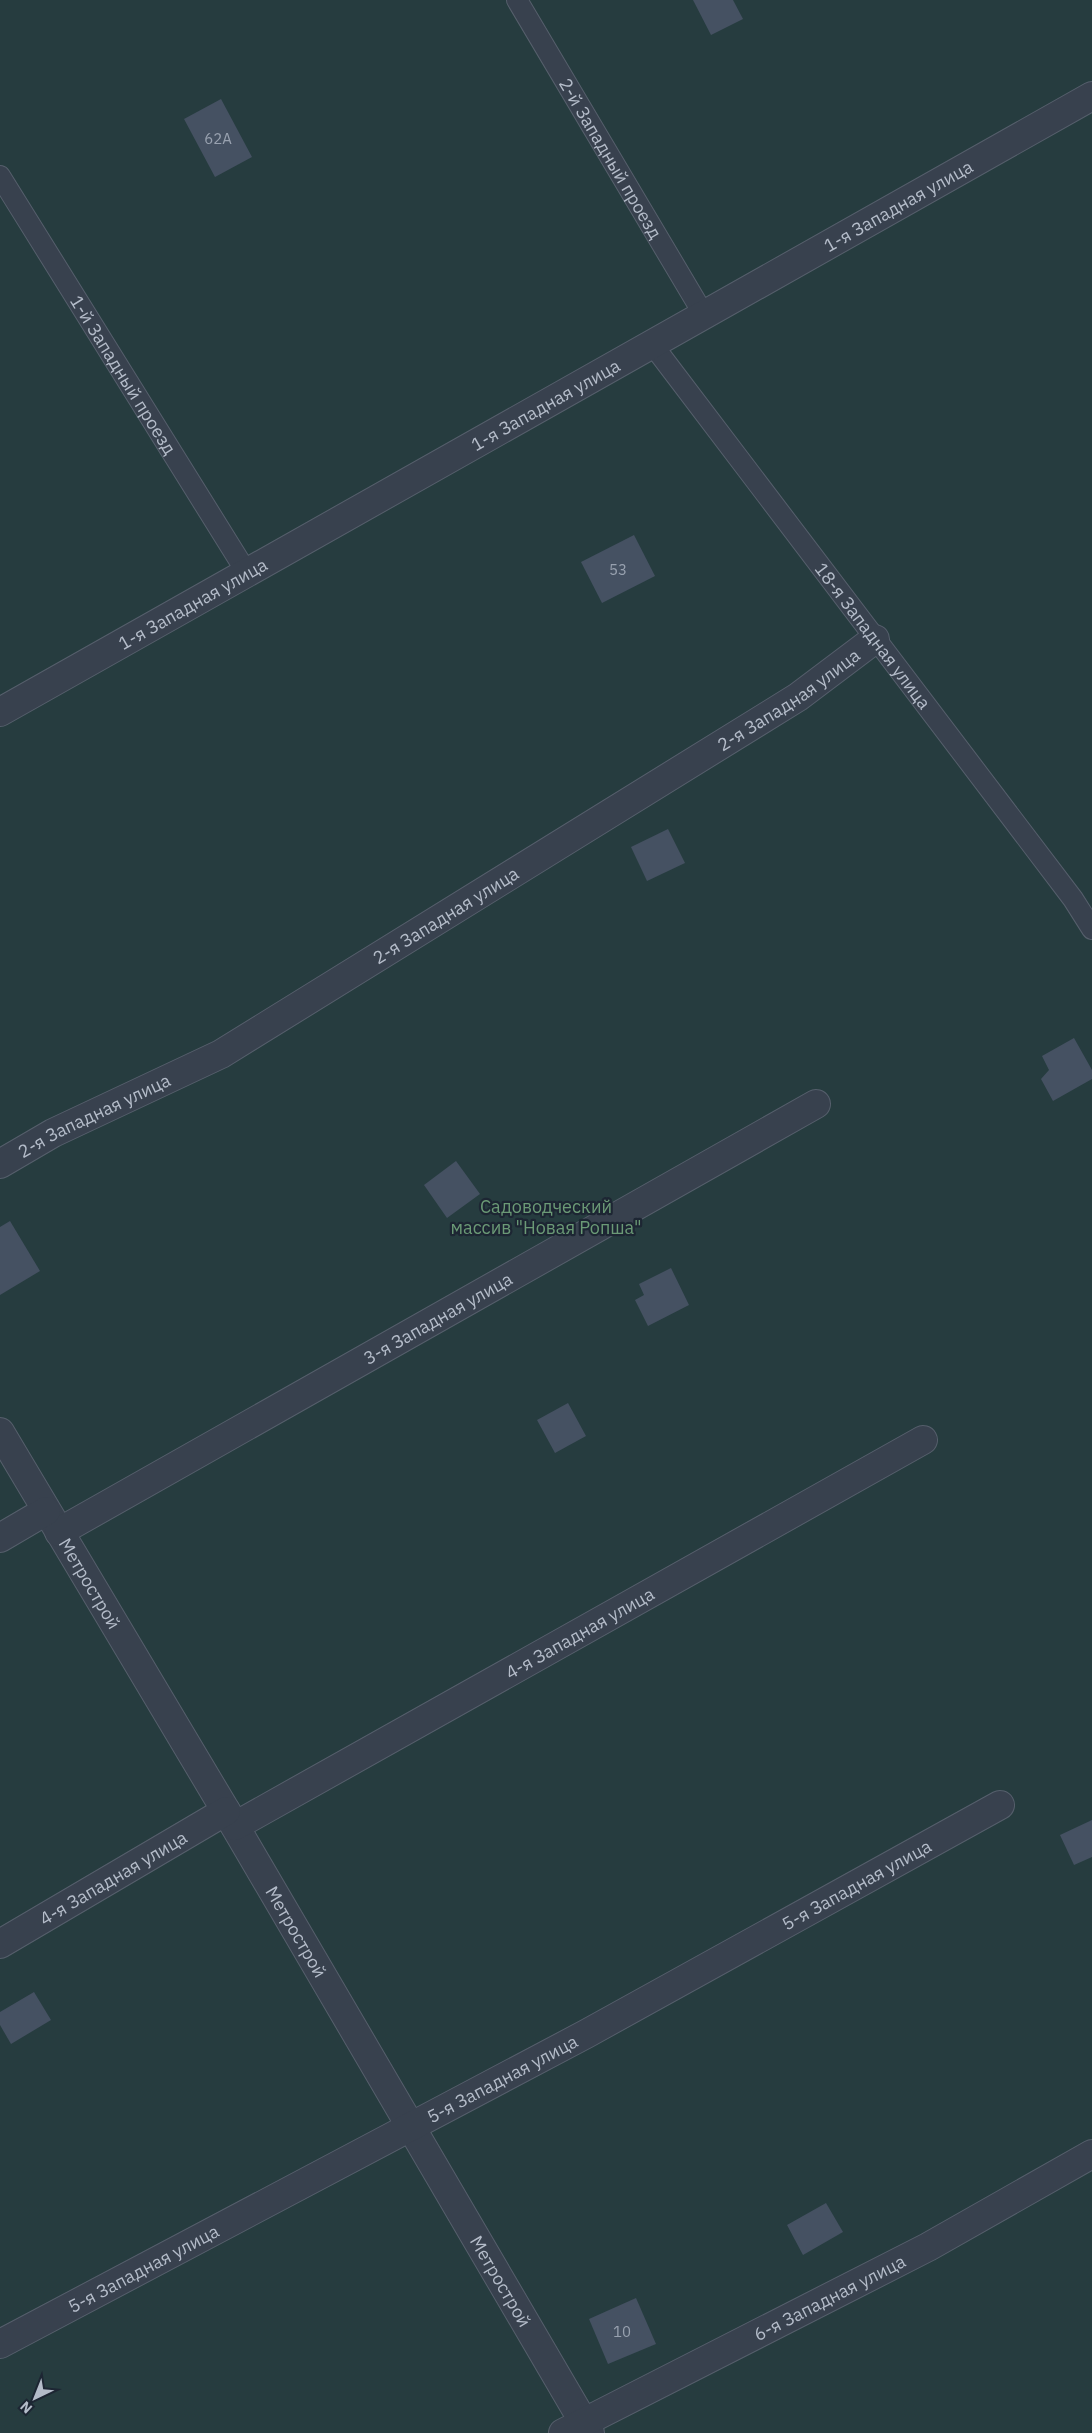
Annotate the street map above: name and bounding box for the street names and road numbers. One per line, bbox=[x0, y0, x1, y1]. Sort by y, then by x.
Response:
street label: 2-й Западный проезд bbox=[554, 74, 668, 243]
street label: 1-я Западная улица bbox=[819, 154, 977, 257]
street label: 1-й Западный проезд bbox=[65, 291, 182, 459]
street label: 1-я Западная улица bbox=[467, 353, 624, 456]
street label: 1-я Западная улица bbox=[114, 552, 271, 655]
street label: 18-я Западная улица bbox=[810, 558, 936, 714]
street label: 2-я Западная улица bbox=[713, 643, 864, 756]
street label: 2-я Западная улица bbox=[368, 861, 523, 969]
street label: 2-я Западная улица bbox=[13, 1068, 174, 1163]
street label: 3-я Западная улица bbox=[359, 1267, 516, 1369]
street label: Метрострой bbox=[54, 1533, 126, 1633]
street label: 4-я Западная улица bbox=[501, 1582, 658, 1684]
street label: 4-я Западная улица bbox=[35, 1825, 191, 1930]
street label: 5-я Западная улица bbox=[778, 1834, 936, 1935]
street label: Метрострой bbox=[261, 1882, 332, 1981]
street label: 5-я Западная улица bbox=[423, 2029, 582, 2128]
street label: 5-я Западная улица bbox=[64, 2219, 223, 2318]
street label: Метрострой bbox=[465, 2231, 537, 2331]
street label: 6-я Западная улица bbox=[750, 2249, 910, 2345]

